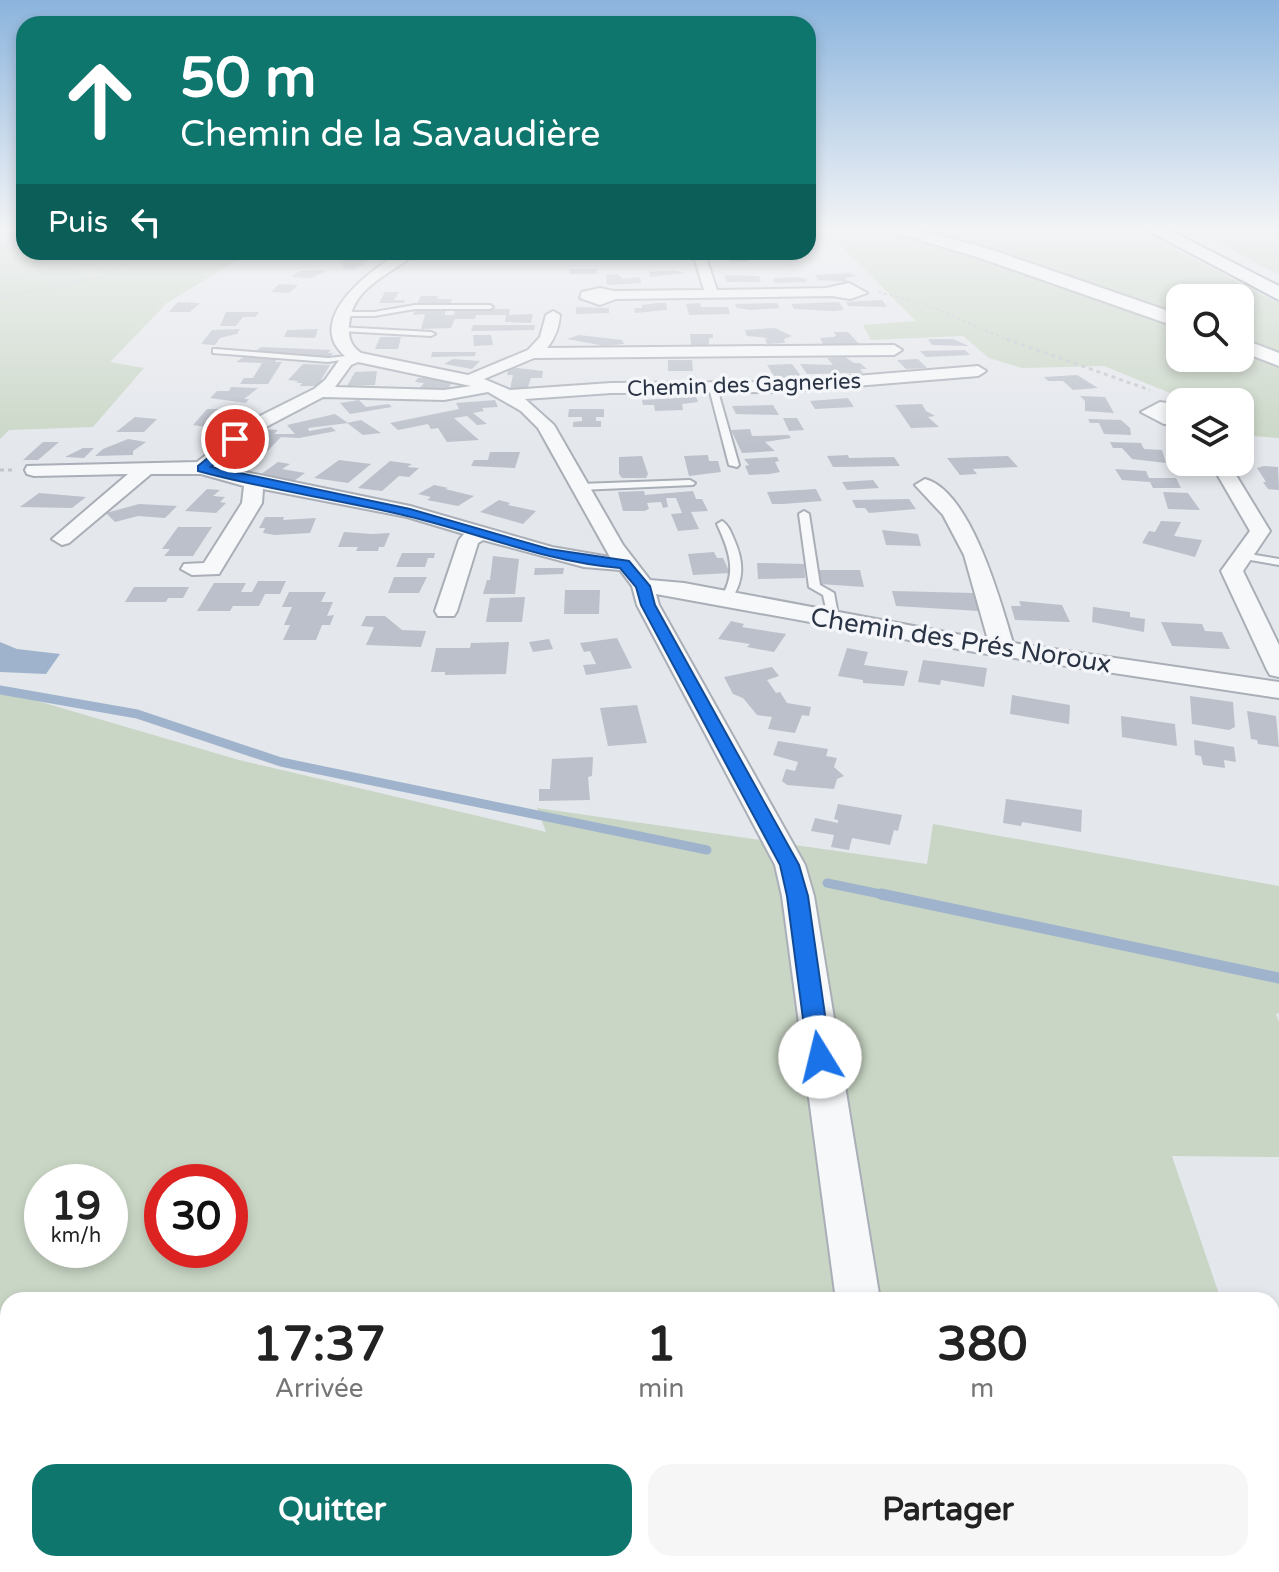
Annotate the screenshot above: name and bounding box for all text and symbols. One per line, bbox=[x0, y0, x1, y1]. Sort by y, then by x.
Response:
text: 50 m bbox=[180, 45, 316, 112]
icon: ahead bbox=[48, 48, 152, 152]
text: Chemin de la Savaudière bbox=[180, 113, 600, 156]
icon: left bbox=[124, 200, 168, 244]
text: Puis bbox=[48, 204, 108, 241]
map controls bbox=[1166, 284, 1254, 476]
button: search bbox=[1166, 284, 1254, 372]
street label: Chemin des Gagneries bbox=[627, 368, 862, 402]
button: layers bbox=[1166, 388, 1254, 476]
pin bbox=[201, 405, 269, 473]
icon: arrive bbox=[213, 417, 257, 461]
street label: Chemin des Prés Noroux bbox=[808, 601, 1113, 680]
position arrow bbox=[778, 1015, 862, 1099]
speed limit sign: 30 bbox=[144, 1164, 248, 1268]
text: 19 bbox=[51, 1182, 101, 1230]
text: km/h bbox=[51, 1224, 101, 1248]
text: 17:37 bbox=[253, 1316, 386, 1374]
text: 1 bbox=[646, 1316, 676, 1374]
text: 380 bbox=[937, 1316, 1027, 1374]
text: Arrivée bbox=[275, 1373, 363, 1404]
text: min bbox=[638, 1373, 684, 1404]
text: m bbox=[970, 1373, 994, 1404]
button: Quitter bbox=[32, 1464, 632, 1556]
button: Partager bbox=[648, 1464, 1248, 1556]

